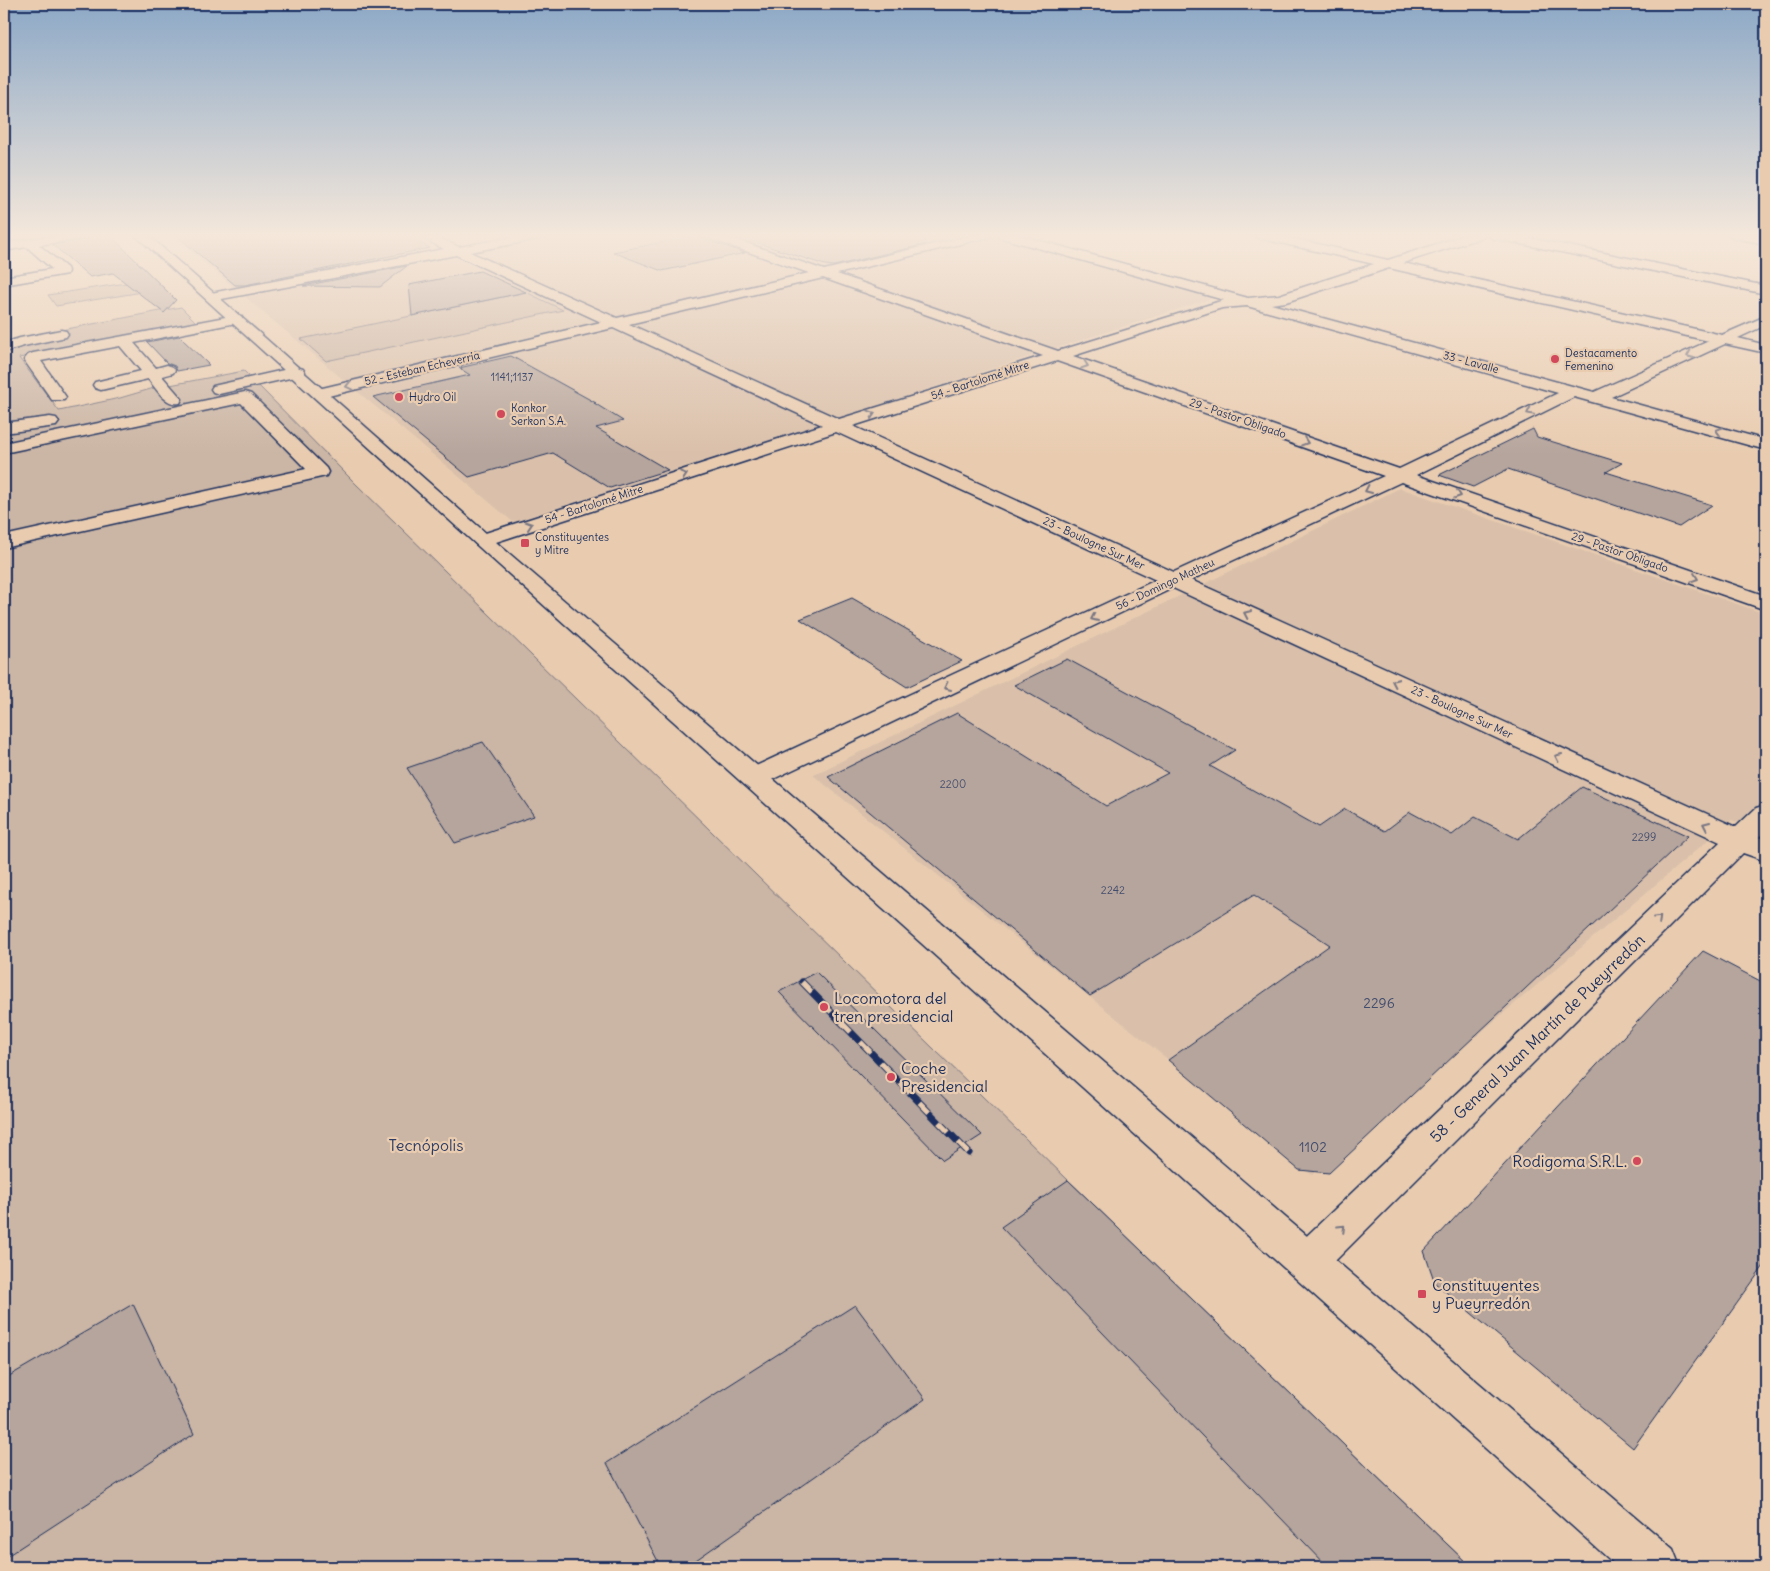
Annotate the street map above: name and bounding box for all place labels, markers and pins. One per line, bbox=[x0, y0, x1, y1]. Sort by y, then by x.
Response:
place label: Destacamento Femenino bbox=[1565, 346, 1637, 373]
marker: Destacamento Femenino bbox=[1549, 353, 1561, 365]
place label: Hydro Oil bbox=[409, 390, 456, 404]
marker: Hydro Oil bbox=[393, 391, 405, 403]
place label: Konkor Serkon S.A. bbox=[511, 401, 566, 428]
marker: Konkor Serkon S.A. bbox=[495, 408, 507, 420]
place label: Constituyentes y Mitre bbox=[535, 530, 609, 557]
marker: Constituyentes y Mitre bbox=[519, 537, 531, 549]
place label: Locomotora del tren presidencial bbox=[834, 988, 953, 1026]
marker: Locomotora del tren presidencial bbox=[818, 1001, 830, 1013]
place label: Coche Presidencial bbox=[901, 1058, 988, 1096]
marker: Coche Presidencial bbox=[885, 1071, 897, 1083]
place label: Rodigoma S.R.L. bbox=[1512, 1151, 1627, 1171]
marker: Rodigoma S.R.L. bbox=[1631, 1155, 1643, 1167]
place label: Constituyentes y Pueyrredón bbox=[1432, 1275, 1540, 1313]
marker: Constituyentes y Pueyrredón bbox=[1416, 1288, 1428, 1300]

